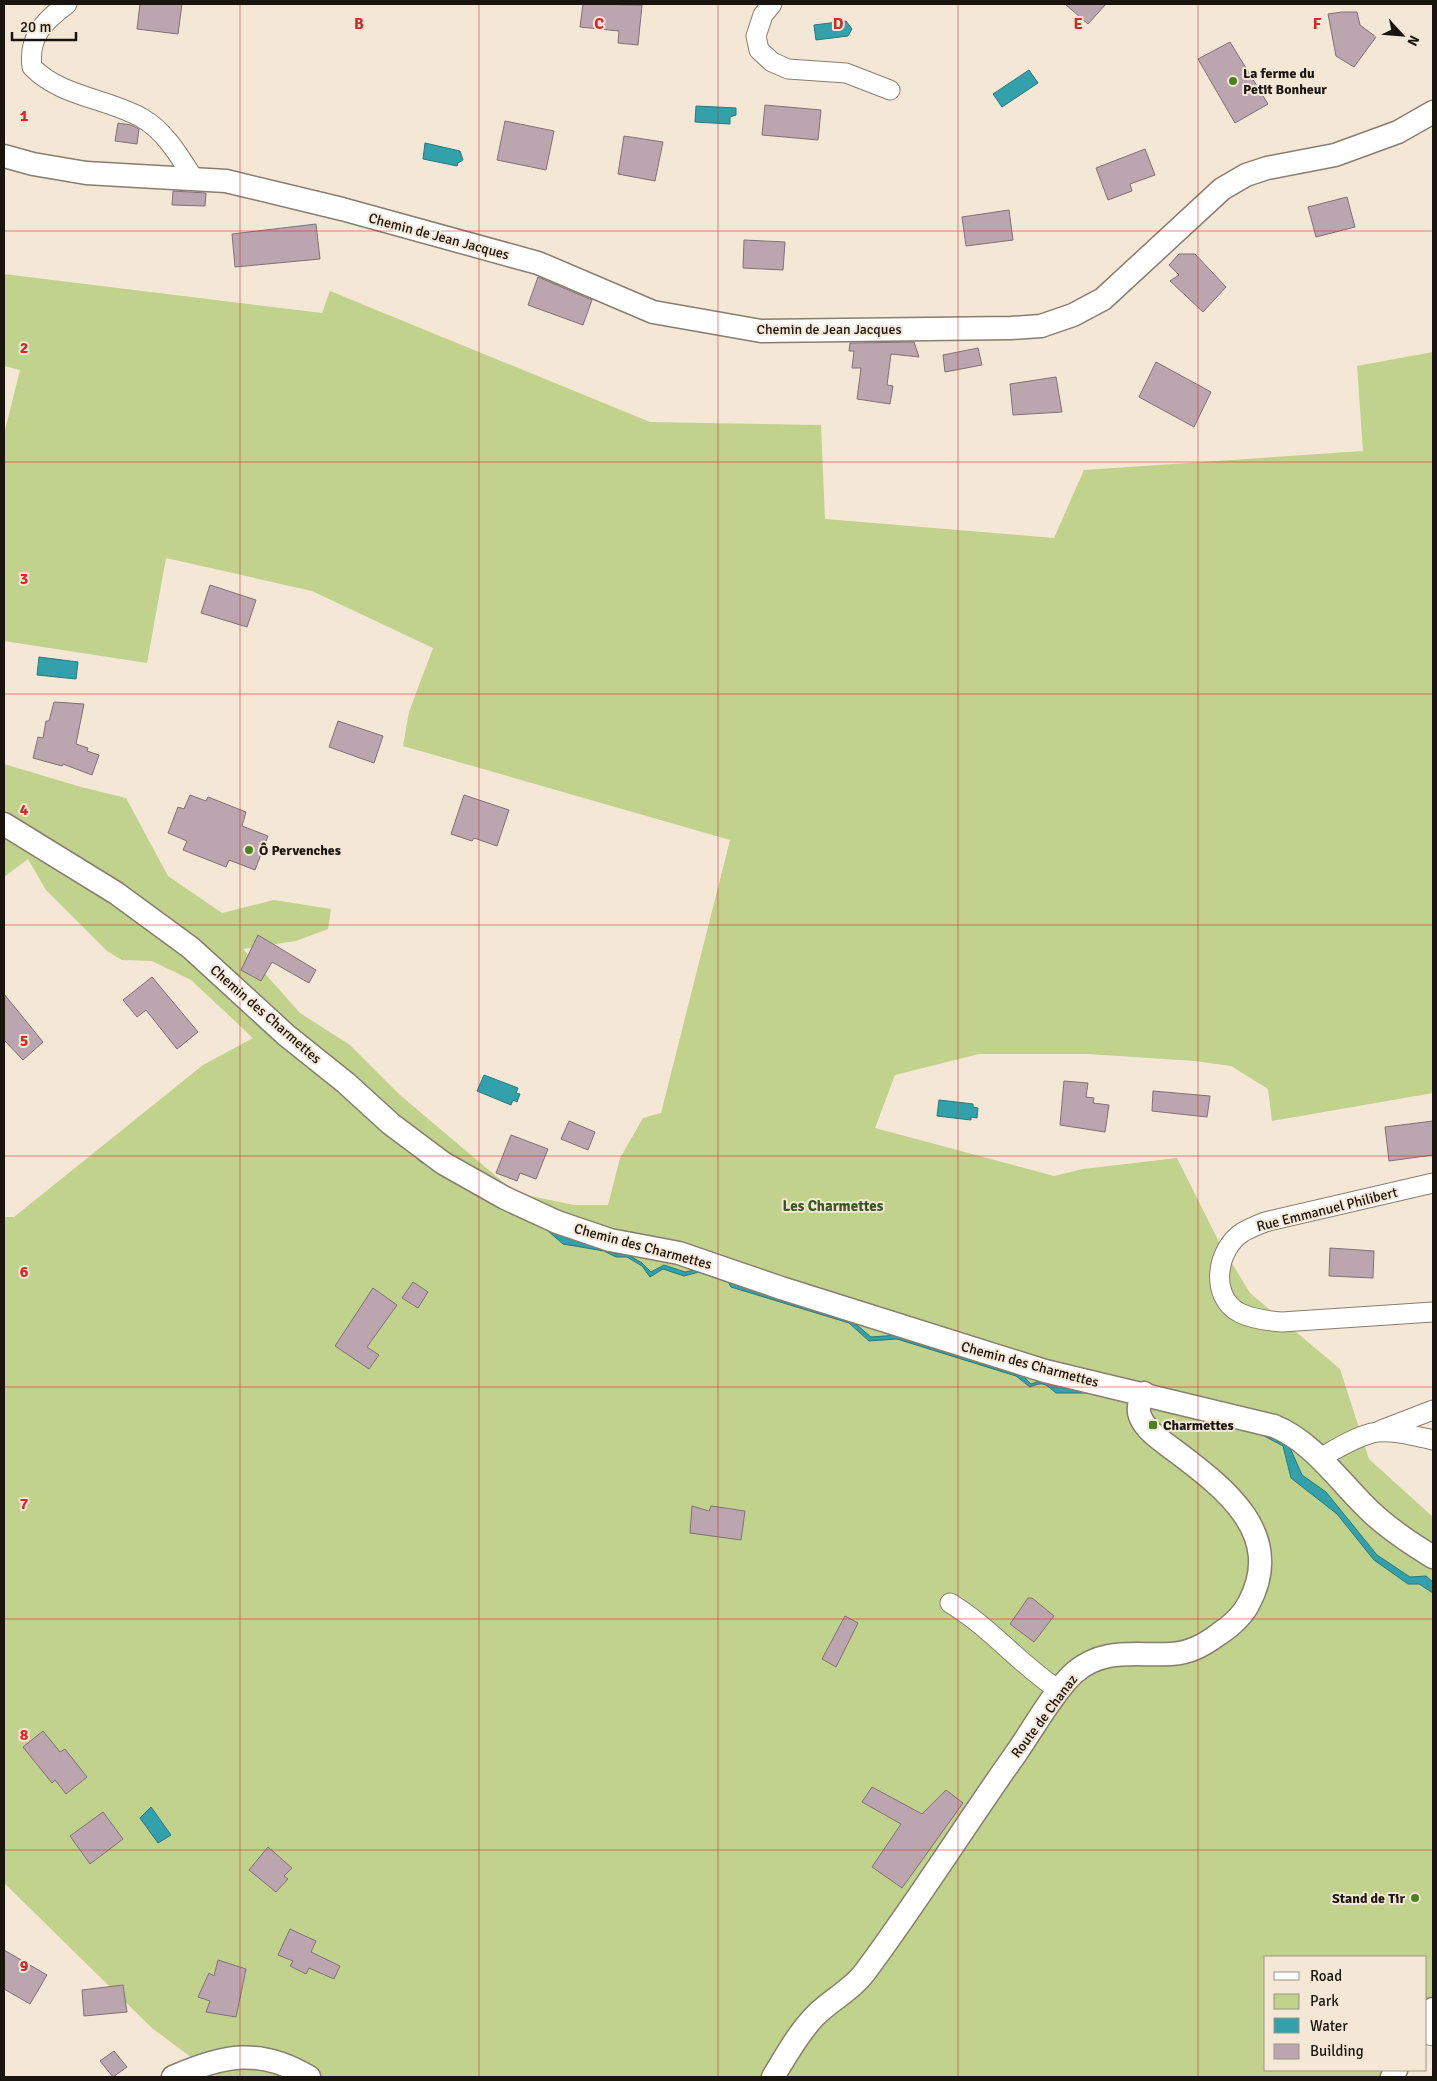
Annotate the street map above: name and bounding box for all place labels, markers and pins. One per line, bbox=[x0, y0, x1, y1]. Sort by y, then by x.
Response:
place label: La ferme du Petit Bonheur bbox=[1243, 65, 1327, 98]
marker: La ferme du Petit Bonheur bbox=[1227, 75, 1239, 87]
place label: Ô Pervenches bbox=[259, 842, 341, 859]
marker: Ô Pervenches bbox=[243, 844, 255, 856]
place label: Charmettes bbox=[1163, 1417, 1234, 1434]
marker: Charmettes bbox=[1147, 1419, 1159, 1431]
place label: Stand de Tir bbox=[1332, 1890, 1405, 1907]
marker: Stand de Tir bbox=[1409, 1892, 1421, 1904]

